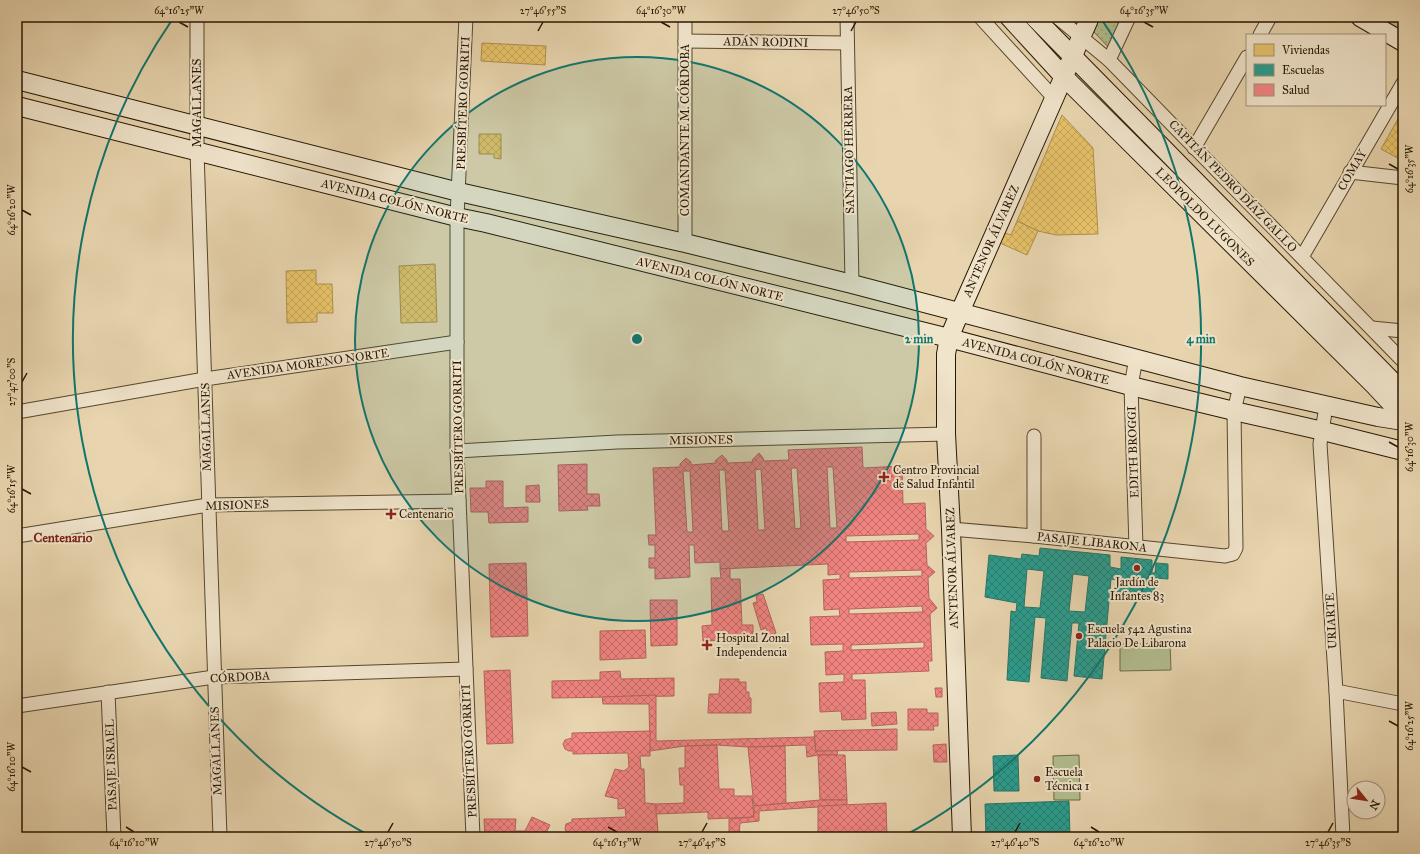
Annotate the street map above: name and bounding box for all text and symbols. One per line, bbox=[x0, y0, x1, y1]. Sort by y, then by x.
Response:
text: 64°16'25"W bbox=[154, 5, 204, 17]
text: 27°46'55"S bbox=[520, 5, 567, 17]
text: 64°16'30"W bbox=[636, 5, 686, 17]
text: 27°46'50"S bbox=[832, 5, 880, 17]
text: 64°16'35"W bbox=[1120, 5, 1169, 17]
street label: ADÁN RODINI bbox=[722, 33, 809, 50]
legend bbox=[1246, 34, 1386, 106]
street label: PRESBÍTERO GORRITI bbox=[452, 36, 472, 170]
text: Viviendas bbox=[1281, 43, 1330, 57]
street label: COMANDANTE M. CÓRDOBA bbox=[676, 44, 692, 216]
street label: MAGALLANES bbox=[190, 58, 204, 147]
text: Escuelas bbox=[1282, 63, 1324, 77]
text: Salud bbox=[1282, 83, 1310, 97]
street label: SANTIAGO HERRERA bbox=[841, 86, 857, 214]
street label: CAPITÁN PEDRO DÍAZ GALLO bbox=[1166, 116, 1301, 255]
text: 64°16'35"W bbox=[1404, 144, 1416, 193]
street label: COMAY bbox=[1335, 147, 1369, 193]
street label: LEOPOLDO LUGONES bbox=[1153, 165, 1257, 269]
street label: AVENIDA COLÓN NORTE bbox=[319, 174, 471, 226]
street label: ANTENOR ÁLVAREZ bbox=[959, 182, 1022, 300]
text: 64°16'20"W bbox=[6, 184, 18, 235]
street label: AVENIDA COLÓN NORTE bbox=[634, 252, 786, 304]
centre of rings bbox=[630, 332, 644, 346]
text: 2 min bbox=[905, 332, 934, 346]
street label: AVENIDA COLÓN NORTE bbox=[960, 332, 1112, 387]
text: 4 min bbox=[1186, 332, 1216, 347]
street label: AVENIDA MORENO NORTE bbox=[225, 346, 390, 382]
text: 27°47'00"S bbox=[6, 357, 18, 406]
street label: PRESBÍTERO GORRITI bbox=[448, 360, 466, 494]
street label: MAGALLANES bbox=[198, 382, 214, 472]
street label: EDITH BROGGI bbox=[1124, 406, 1142, 498]
text: 64°16'30"W bbox=[1404, 422, 1416, 472]
street label: MISIONES bbox=[669, 432, 733, 448]
place label: Centro Provincial de Salud Infantil bbox=[893, 463, 980, 491]
text: 64°16'15"W bbox=[6, 464, 18, 513]
marker: Centro Provincial de Salud Infantil bbox=[878, 471, 890, 483]
street label: MISIONES bbox=[205, 497, 269, 513]
place label: Centenario bbox=[399, 507, 453, 521]
street label: ANTENOR ÁLVAREZ bbox=[942, 507, 961, 630]
marker: Centenario bbox=[386, 509, 396, 519]
street label: PASAJE LIBARONA bbox=[1036, 529, 1148, 556]
district label: Centenario bbox=[34, 530, 93, 546]
marker: Jardín de Infantes 83 bbox=[1132, 563, 1142, 573]
place label: Jardín de Infantes 83 bbox=[1110, 575, 1164, 603]
street label: URIARTE bbox=[1323, 592, 1339, 649]
place label: Escuela 542 Agustina Palacio De Libarona bbox=[1087, 622, 1192, 650]
place label: Hospital Zonal Independencia bbox=[716, 631, 790, 659]
marker: Escuela 542 Agustina Palacio De Libarona bbox=[1074, 631, 1084, 641]
marker: Hospital Zonal Independencia bbox=[701, 639, 713, 651]
street label: CÓRDOBA bbox=[209, 666, 270, 686]
street label: PRESBÍTERO GORRITI bbox=[457, 684, 479, 818]
text: 64°16'25"W bbox=[1404, 701, 1416, 751]
street label: MAGALLANES bbox=[207, 706, 225, 796]
street label: PASAJE ISRAEL bbox=[102, 719, 121, 811]
text: 64°16'10"W bbox=[6, 742, 18, 792]
place label: Escuela Técnica 1 bbox=[1045, 765, 1090, 793]
marker: Escuela Técnica 1 bbox=[1032, 774, 1042, 784]
north arrow bbox=[1346, 780, 1386, 820]
text: N bbox=[1366, 797, 1382, 813]
text: 64°16'10"W bbox=[109, 837, 159, 849]
text: 27°46'50"S bbox=[364, 837, 412, 849]
text: 64°16'15"W bbox=[593, 837, 642, 849]
text: 27°46'45"S bbox=[678, 837, 726, 849]
text: 27°46'40"S bbox=[991, 837, 1040, 849]
text: 64°16'20"W bbox=[1074, 837, 1125, 849]
text: 27°46'35"S bbox=[1305, 837, 1351, 849]

